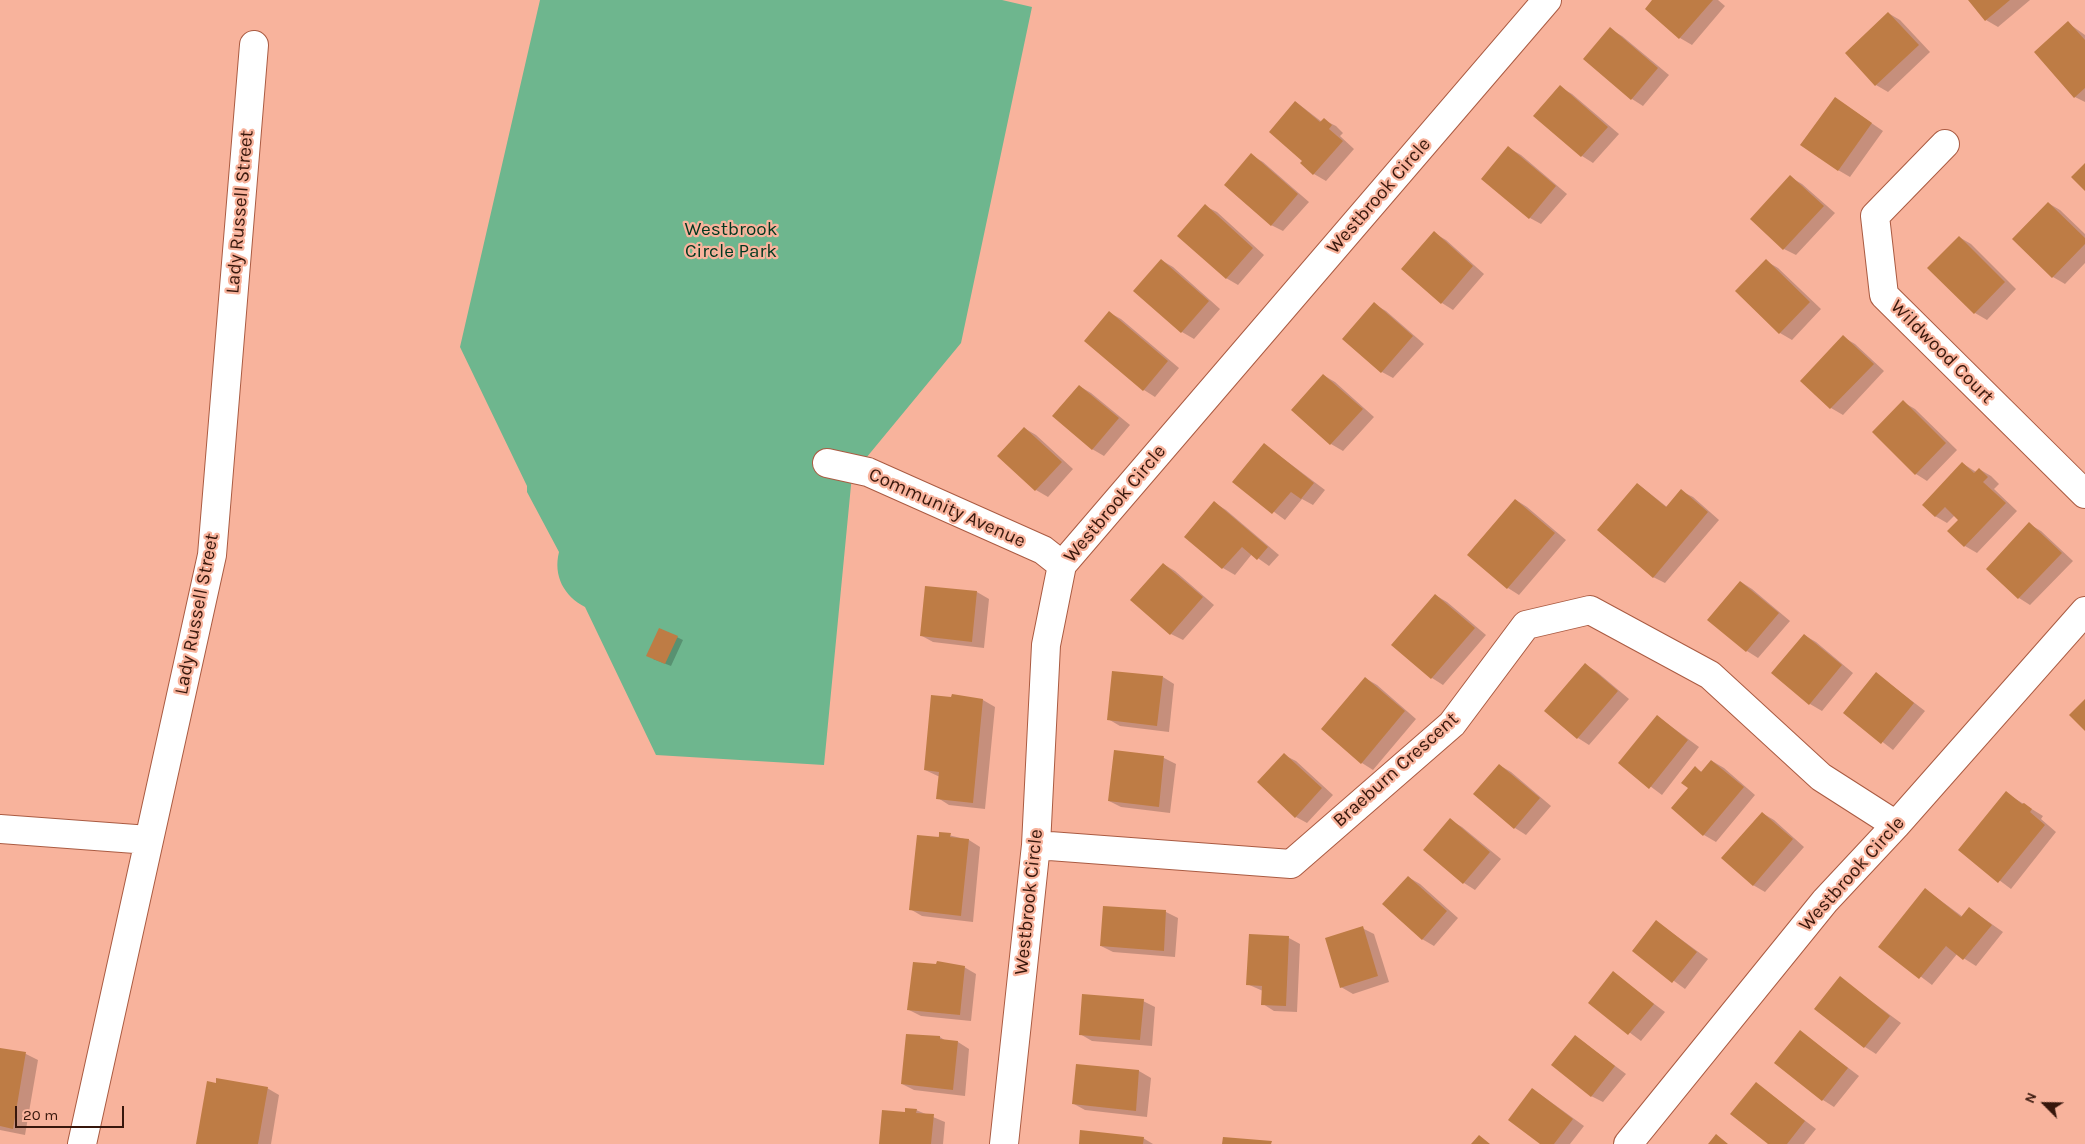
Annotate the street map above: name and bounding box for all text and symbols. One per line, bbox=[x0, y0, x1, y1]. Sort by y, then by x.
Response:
street label: Lady Russell Street bbox=[221, 129, 259, 295]
street label: Westbrook Circle bbox=[1322, 133, 1436, 259]
park label: Westbrook Circle Park bbox=[685, 219, 777, 263]
street label: Wildwood Court bbox=[1885, 295, 1999, 409]
street label: Westbrook Circle bbox=[1059, 441, 1171, 567]
street label: Community Avenue bbox=[865, 463, 1029, 553]
street label: Lady Russell Street bbox=[170, 531, 224, 697]
street label: Braeburn Crescent bbox=[1329, 708, 1463, 832]
street label: Westbrook Circle bbox=[1795, 812, 1909, 936]
street label: Westbrook Circle bbox=[1010, 828, 1048, 976]
north arrow bbox=[2020, 1079, 2070, 1129]
text: N bbox=[2021, 1090, 2041, 1106]
scale bar bbox=[18, 1096, 126, 1128]
text: 20 m bbox=[23, 1106, 58, 1124]

